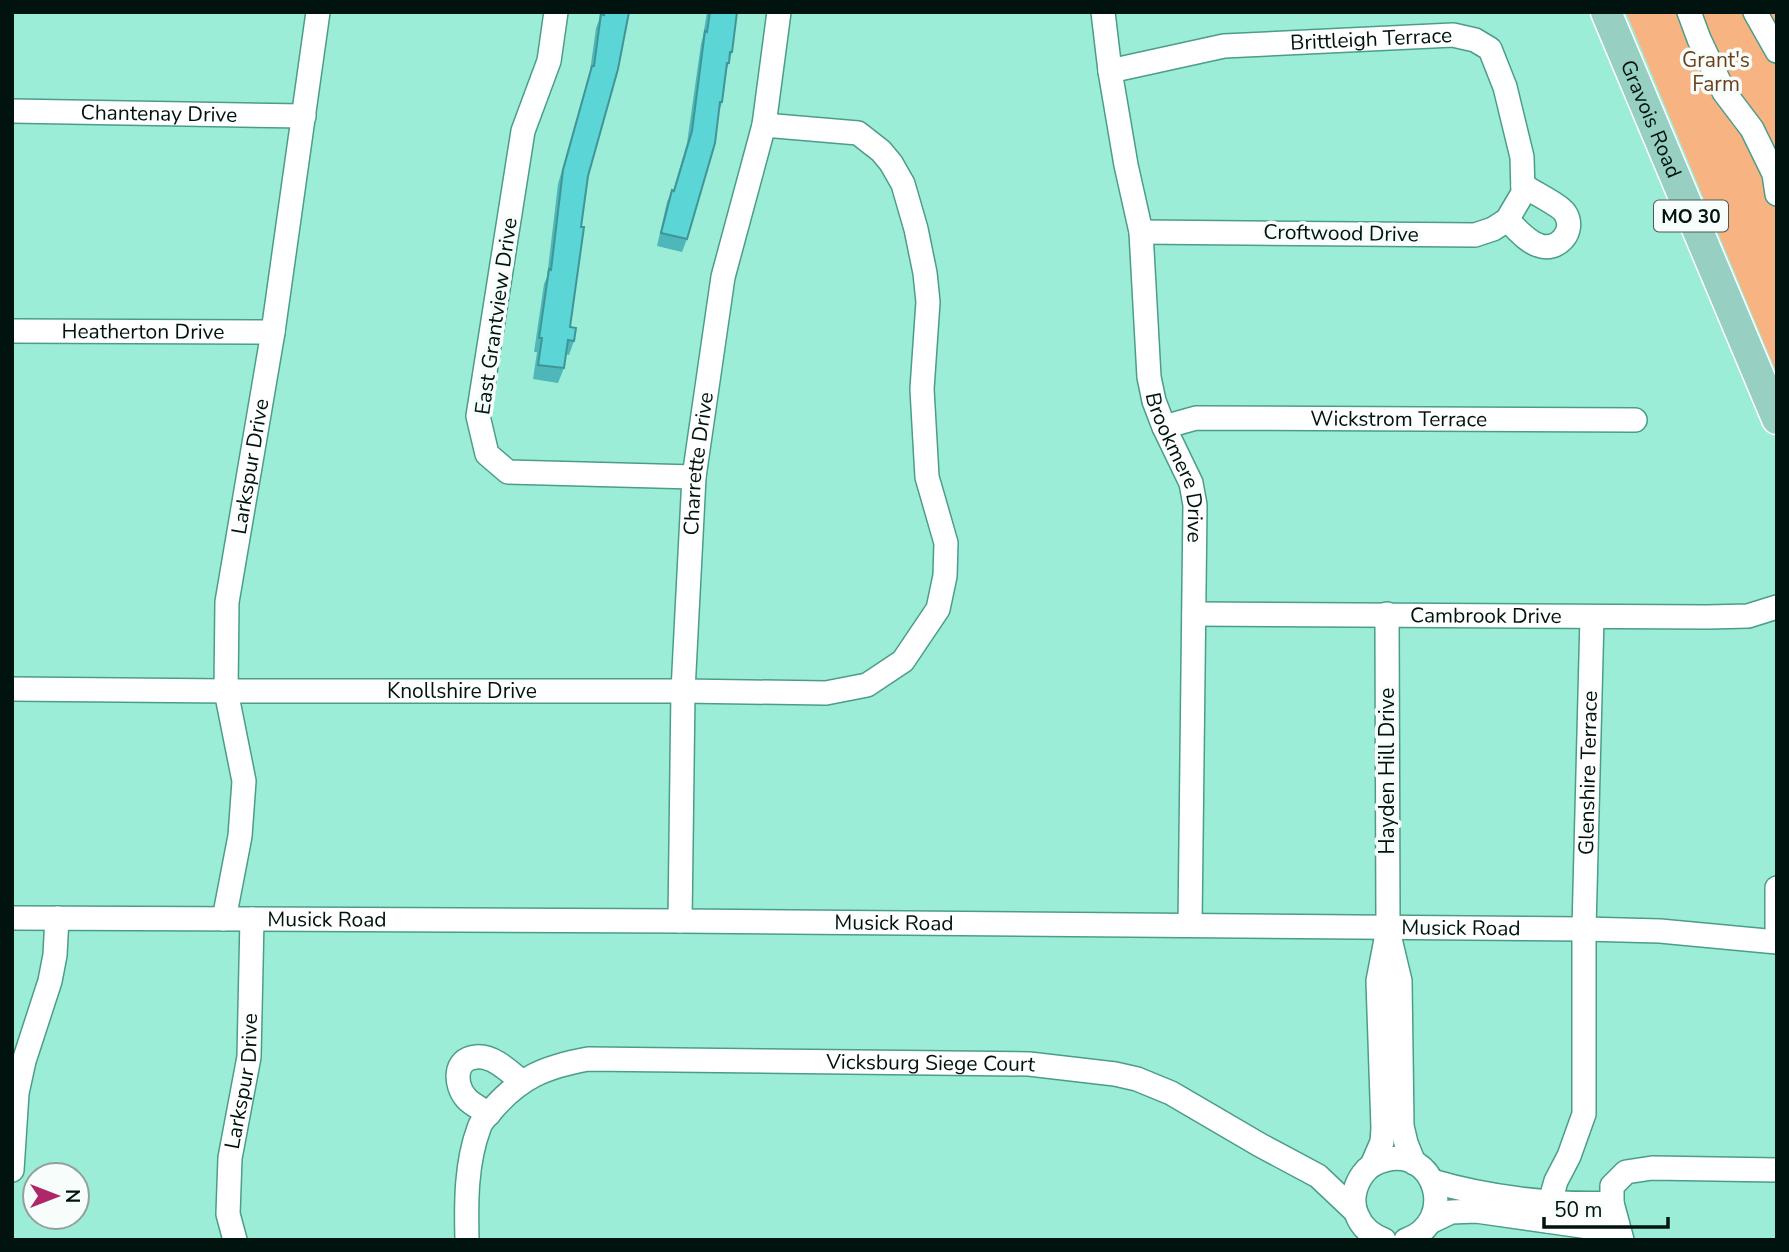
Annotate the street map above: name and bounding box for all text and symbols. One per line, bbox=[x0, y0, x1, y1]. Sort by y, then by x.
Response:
street label: Brittleigh Terrace bbox=[1290, 21, 1453, 57]
park label: Grant's Farm bbox=[1682, 46, 1750, 98]
street label: Gravois Road bbox=[1614, 56, 1688, 182]
street label: Chantenay Drive bbox=[80, 98, 238, 129]
road number: MO 30 bbox=[1654, 200, 1728, 232]
street label: East Grantview Drive bbox=[468, 216, 524, 416]
street label: Croftwood Drive bbox=[1263, 218, 1419, 248]
street label: Heatherton Drive bbox=[61, 317, 225, 346]
street label: Charrette Drive bbox=[677, 390, 720, 536]
street label: Brookmere Drive bbox=[1139, 390, 1209, 543]
street label: Larkspur Drive bbox=[225, 396, 275, 536]
street label: Wickstrom Terrace bbox=[1310, 405, 1487, 433]
street label: Cambrook Drive bbox=[1410, 601, 1562, 630]
street label: Knollshire Drive bbox=[387, 677, 537, 705]
street label: Hayden Hill Drive bbox=[1373, 688, 1401, 854]
street label: Glenshire Terrace bbox=[1572, 690, 1604, 855]
street label: Musick Road bbox=[267, 905, 387, 934]
street label: Musick Road bbox=[834, 908, 954, 937]
street label: Musick Road bbox=[1401, 913, 1521, 942]
street label: Larkspur Drive bbox=[218, 1013, 264, 1151]
street label: Vicksburg Siege Court bbox=[825, 1048, 1037, 1079]
north arrow bbox=[21, 1161, 91, 1231]
scale bar bbox=[1544, 1186, 1668, 1230]
text: N bbox=[59, 1189, 85, 1203]
text: 50 m bbox=[1554, 1196, 1603, 1224]

